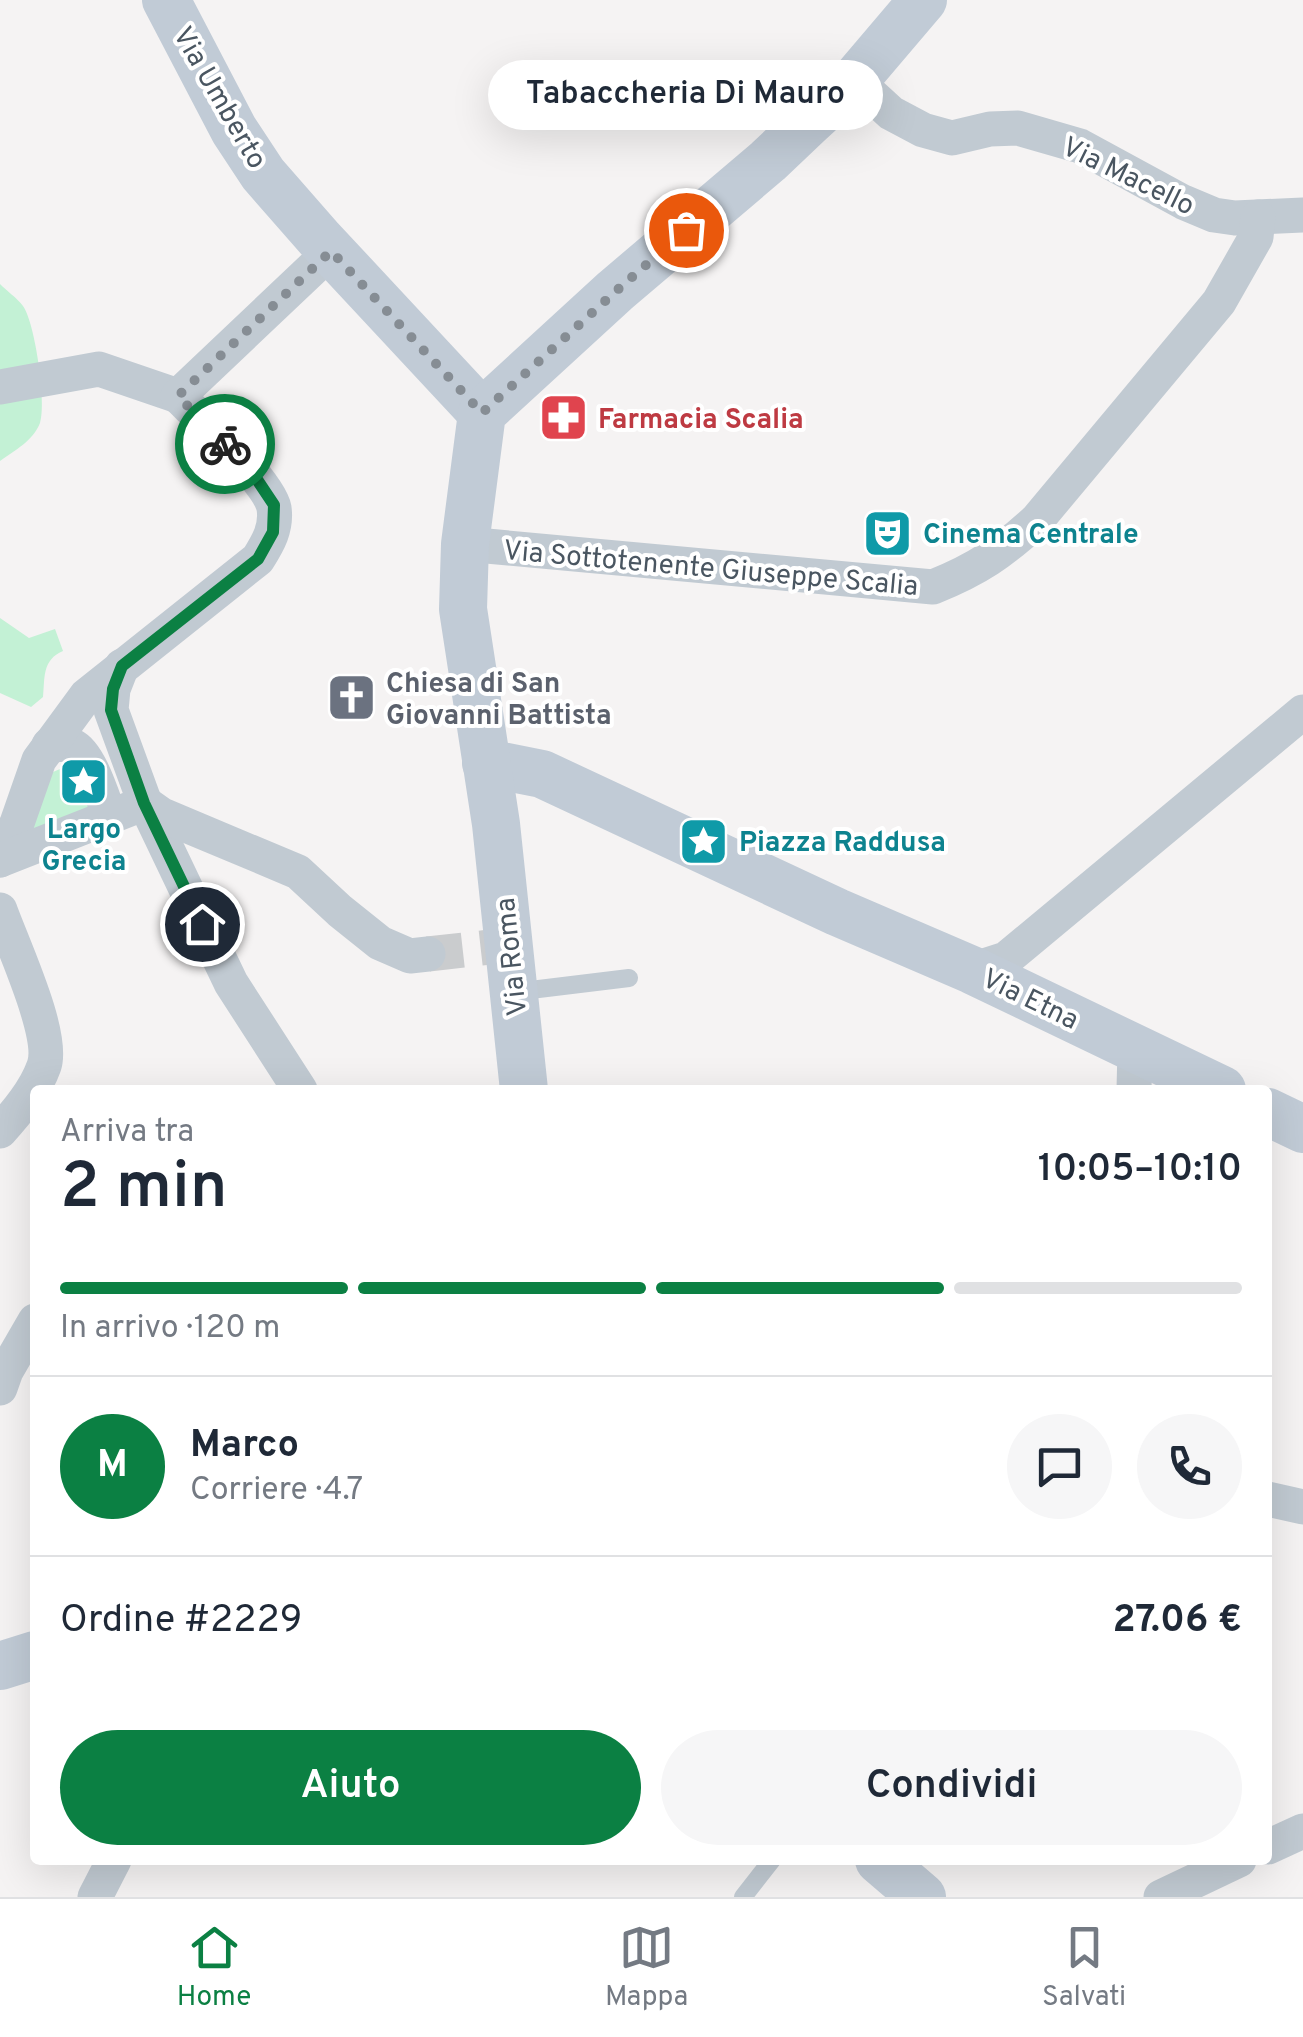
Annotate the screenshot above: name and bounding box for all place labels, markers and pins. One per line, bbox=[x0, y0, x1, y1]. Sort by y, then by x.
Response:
callout: Tabaccheria Di Mauro bbox=[488, 60, 884, 130]
pin bbox=[644, 188, 729, 273]
pharmacy icon: Farmacia Scalia bbox=[537, 392, 589, 444]
place label: Farmacia Scalia bbox=[598, 403, 804, 439]
theatre icon: Cinema Centrale bbox=[862, 507, 914, 559]
place label: Cinema Centrale bbox=[923, 518, 1139, 554]
place label: Chiesa di San Giovanni Battista bbox=[386, 667, 612, 735]
church icon: Chiesa di San Giovanni Battista bbox=[325, 672, 377, 724]
place icon: Largo Grecia bbox=[58, 755, 110, 807]
place label: Largo Grecia bbox=[42, 813, 126, 881]
place icon: Piazza Raddusa bbox=[678, 815, 730, 867]
place label: Piazza Raddusa bbox=[739, 826, 946, 862]
pin bbox=[160, 882, 245, 967]

